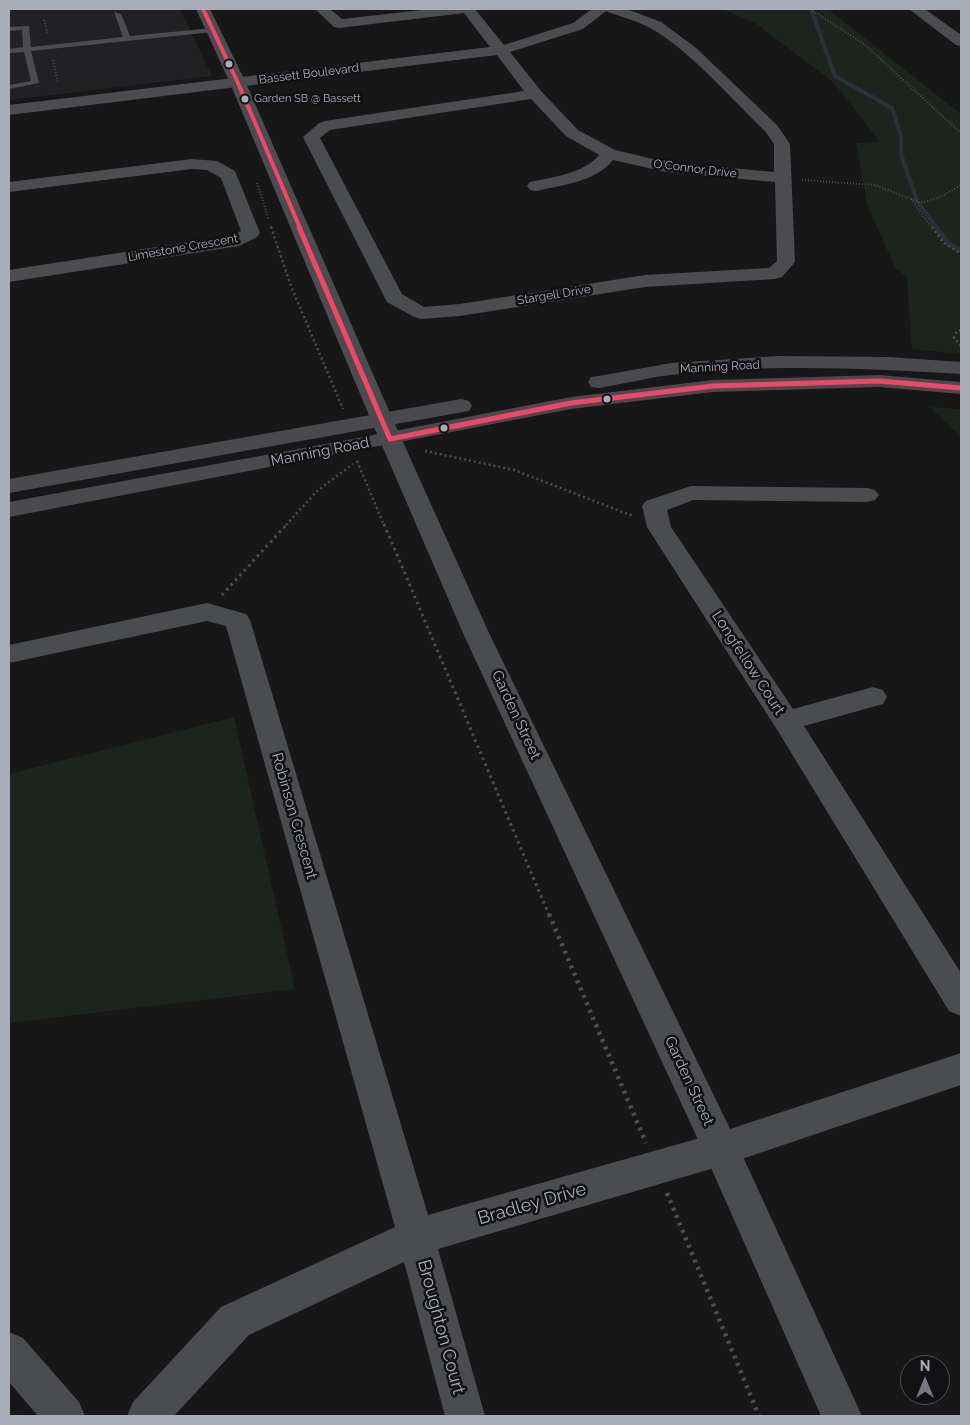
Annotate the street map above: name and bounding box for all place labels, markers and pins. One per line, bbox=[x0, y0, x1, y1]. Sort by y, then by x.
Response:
unlabelled marker bbox=[224, 59, 234, 69]
place label: Garden SB @ Bassett bbox=[254, 92, 361, 106]
marker: Garden SB @ Bassett bbox=[240, 94, 250, 104]
unlabelled marker bbox=[602, 394, 612, 404]
unlabelled marker bbox=[439, 423, 449, 433]

